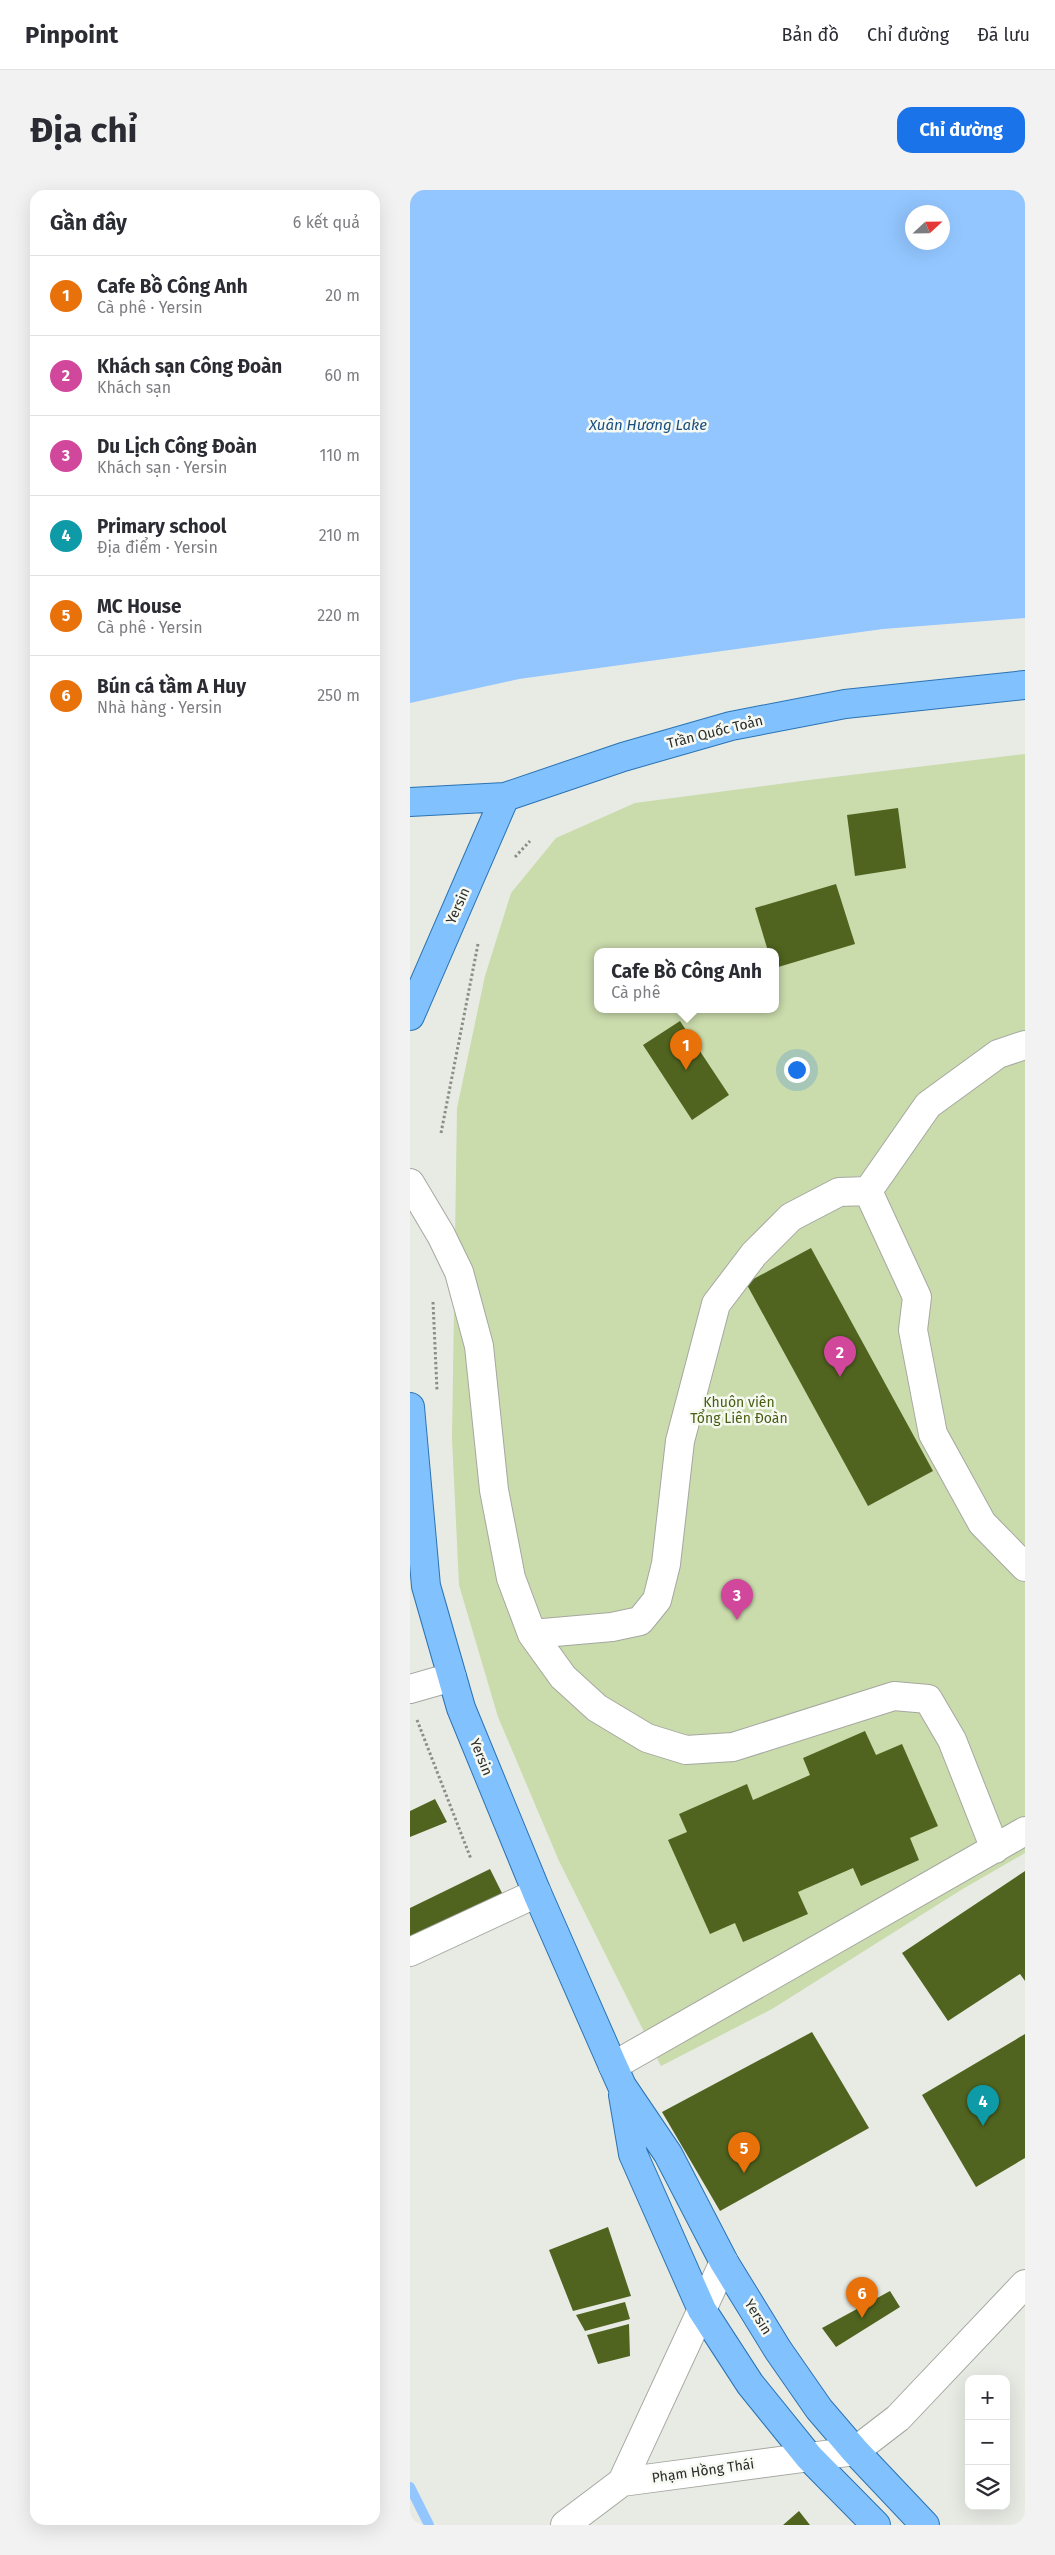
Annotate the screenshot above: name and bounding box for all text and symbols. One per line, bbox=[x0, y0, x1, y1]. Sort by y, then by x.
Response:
text: Pinpoint bbox=[25, 21, 118, 49]
text: Bản đồ bbox=[782, 24, 839, 46]
text: Chỉ đường bbox=[867, 24, 949, 46]
text: Đã lưu bbox=[977, 24, 1030, 46]
button: Chỉ đường bbox=[897, 107, 1025, 153]
text: Địa chỉ bbox=[30, 109, 137, 151]
north arrow bbox=[905, 205, 950, 250]
text: Gần đây bbox=[50, 210, 127, 236]
text: 6 kết quả bbox=[293, 213, 360, 232]
text: Cafe Bồ Công Anh bbox=[97, 275, 248, 298]
text: 1 bbox=[62, 286, 70, 305]
text: 20 m bbox=[325, 286, 360, 305]
text: Cà phê · Yersin bbox=[97, 298, 203, 317]
text: Khách sạn Công Đoàn bbox=[97, 355, 282, 378]
text: 2 bbox=[62, 366, 70, 385]
text: 60 m bbox=[325, 366, 360, 385]
text: Khách sạn bbox=[97, 378, 171, 397]
water label: Xuân Hương Lake bbox=[588, 416, 707, 434]
text: Du Lịch Công Đoàn bbox=[97, 435, 257, 458]
text: 3 bbox=[62, 446, 70, 465]
text: 110 m bbox=[319, 446, 360, 465]
text: Khách sạn · Yersin bbox=[97, 458, 227, 477]
text: Primary school bbox=[97, 515, 227, 538]
text: 4 bbox=[61, 526, 71, 545]
text: 210 m bbox=[319, 526, 360, 545]
text: Địa điểm · Yersin bbox=[97, 538, 218, 557]
text: MC House bbox=[97, 595, 181, 618]
text: 5 bbox=[62, 606, 70, 625]
text: 220 m bbox=[317, 606, 360, 625]
text: Cà phê · Yersin bbox=[97, 618, 203, 637]
text: Bún cá tầm A Huy bbox=[97, 675, 246, 698]
text: 6 bbox=[61, 686, 71, 705]
text: 250 m bbox=[317, 686, 360, 705]
text: Nhà hàng · Yersin bbox=[97, 698, 222, 717]
street label: Trần Quốc Toản bbox=[665, 711, 765, 752]
street label: Yersin bbox=[442, 885, 474, 927]
popup bbox=[594, 948, 779, 1013]
text: Cafe Bồ Công Anh bbox=[611, 960, 762, 983]
text: Cà phê bbox=[611, 983, 660, 1002]
pin: 1 bbox=[670, 1029, 702, 1070]
your location bbox=[784, 1057, 810, 1083]
pin: 2 bbox=[824, 1336, 856, 1377]
park label: Khuôn viên Tổng Liên Đoàn bbox=[690, 1394, 788, 1427]
pin: 3 bbox=[721, 1579, 753, 1620]
street label: Yersin bbox=[466, 1736, 496, 1778]
pin: 4 bbox=[967, 2085, 999, 2126]
pin: 5 bbox=[728, 2132, 760, 2173]
pin: 6 bbox=[846, 2277, 878, 2318]
street label: Yersin bbox=[741, 2296, 775, 2338]
map controls bbox=[965, 2375, 1010, 2510]
button: + bbox=[965, 2375, 1010, 2420]
button: − bbox=[965, 2420, 1010, 2465]
street label: Phạm Hồng Thái bbox=[651, 2454, 755, 2487]
button: layers bbox=[965, 2465, 1010, 2510]

